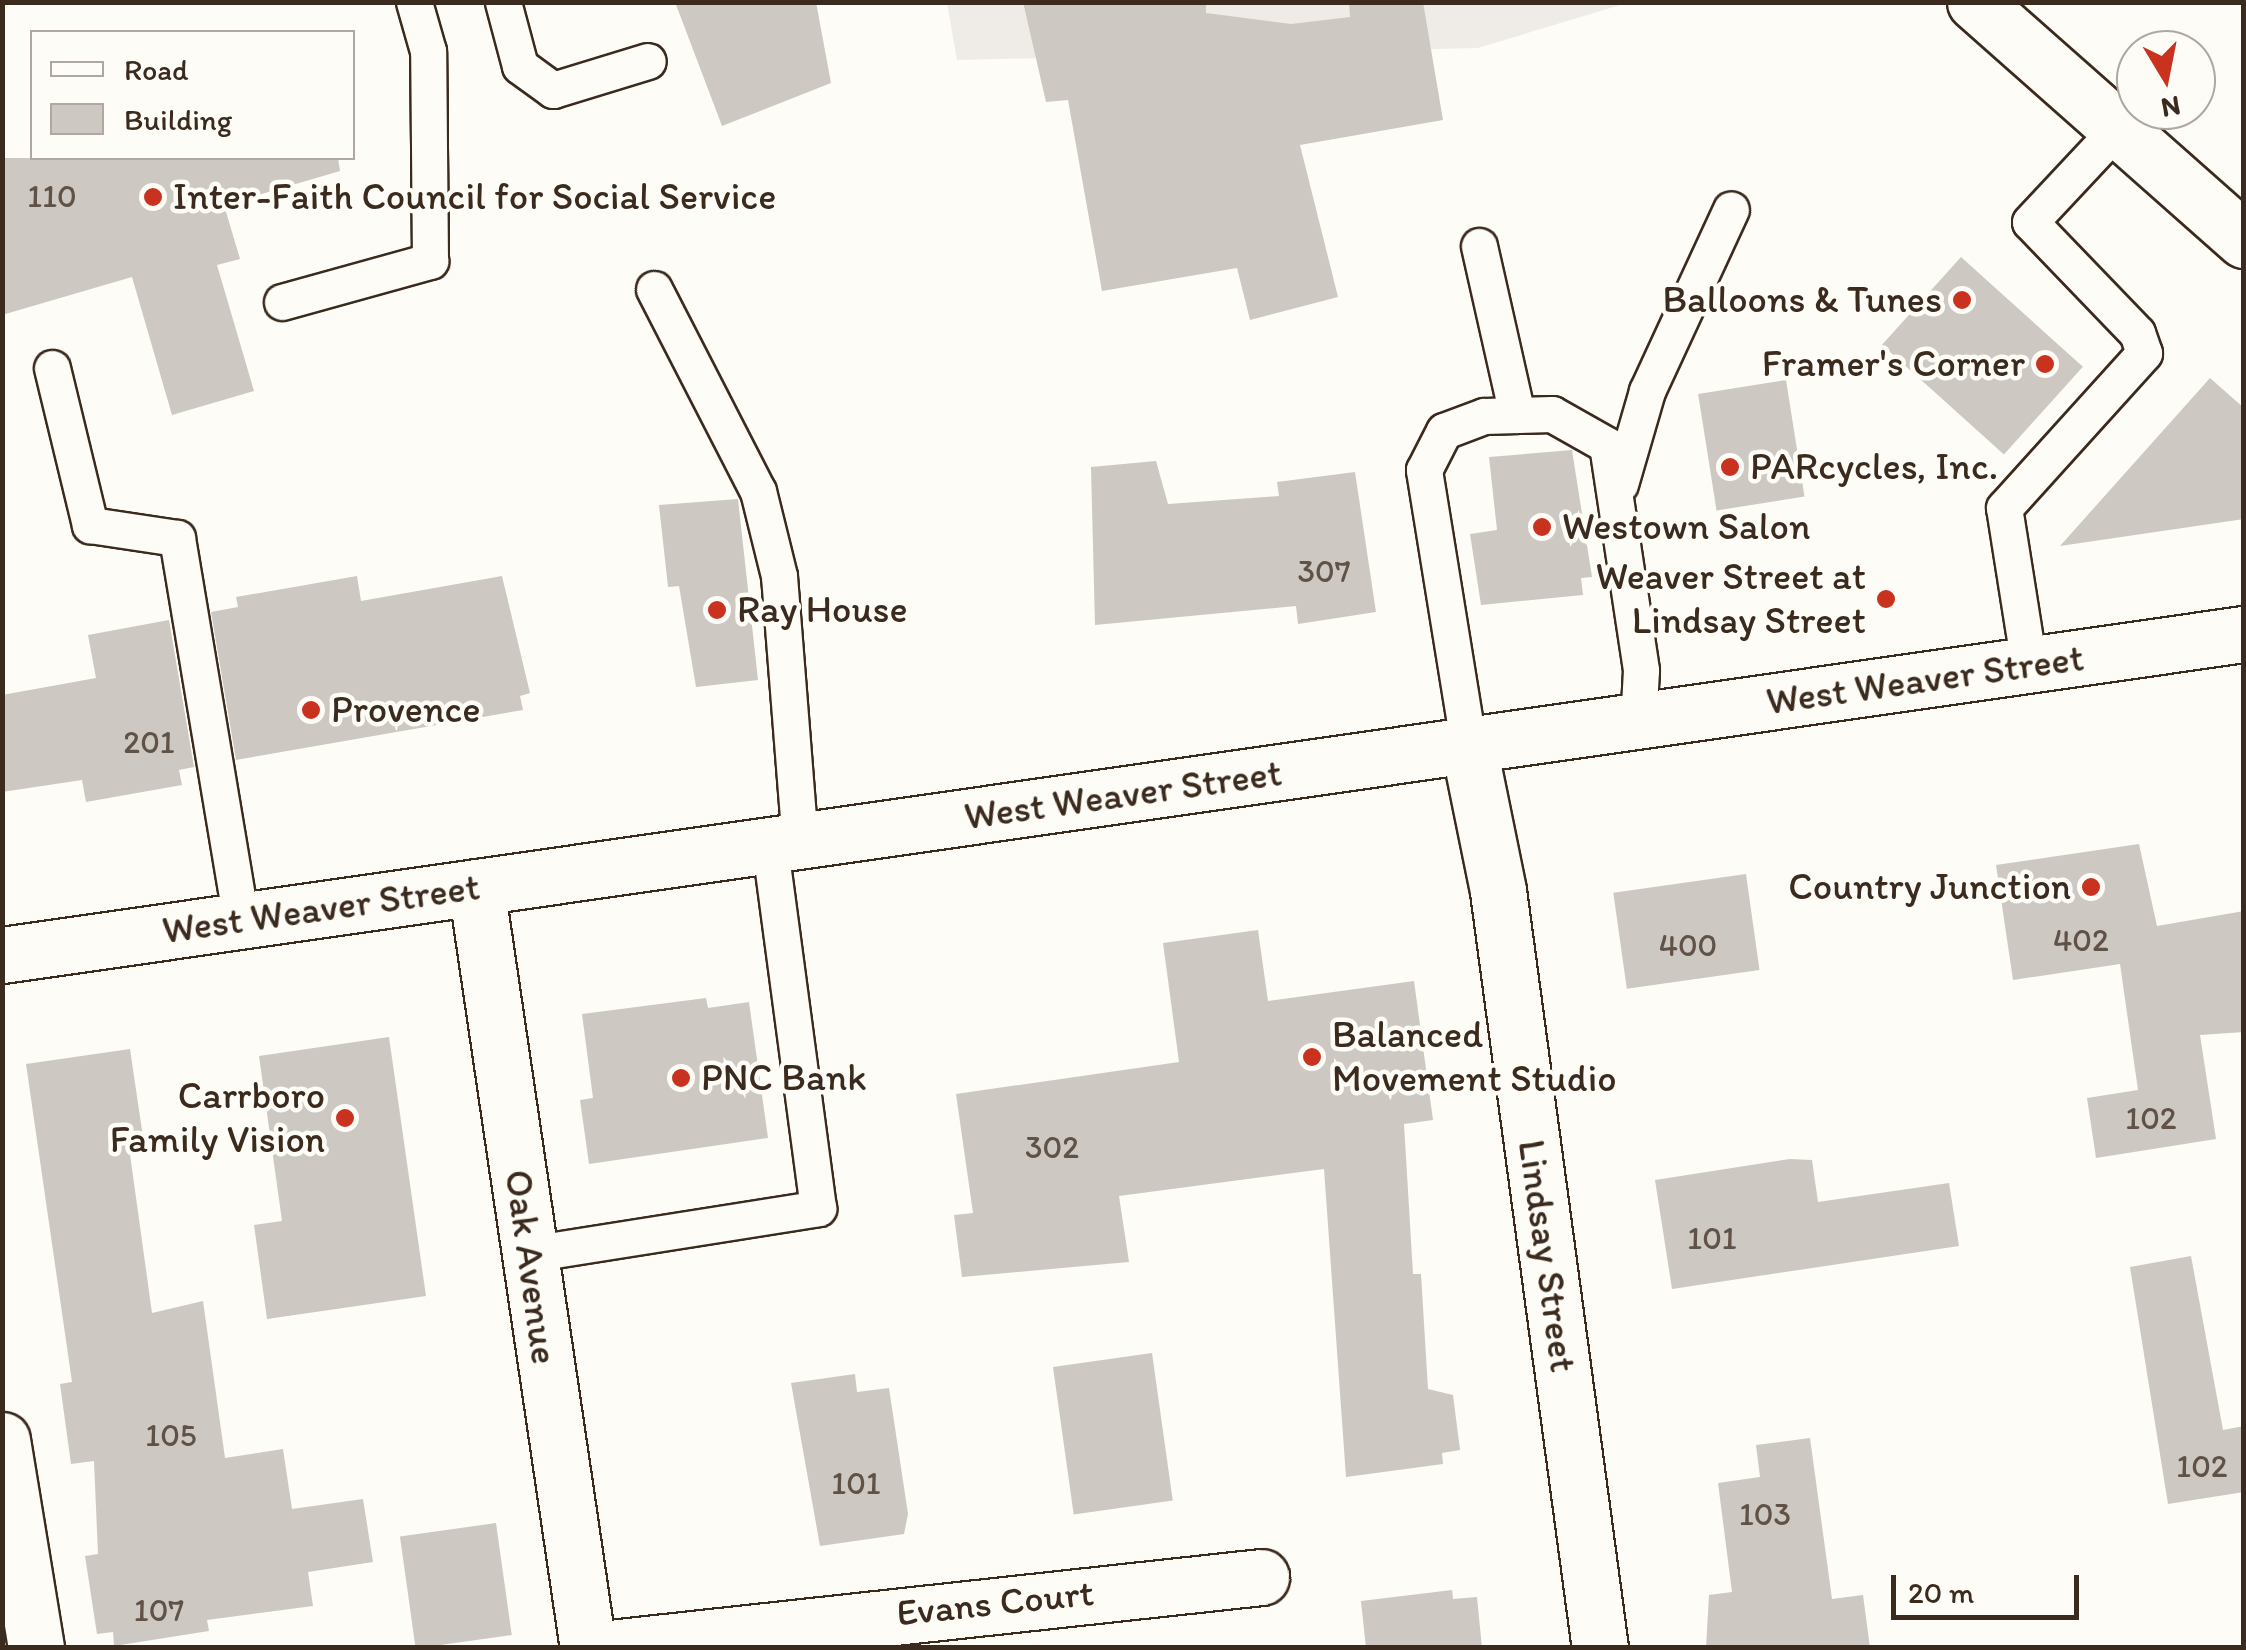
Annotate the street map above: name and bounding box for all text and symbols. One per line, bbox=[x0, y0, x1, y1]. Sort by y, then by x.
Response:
legend bbox=[30, 30, 355, 160]
north arrow bbox=[2116, 30, 2216, 130]
text: Road bbox=[124, 51, 189, 88]
text: N bbox=[2159, 89, 2183, 126]
text: Building bbox=[124, 101, 232, 138]
place label: Inter-Faith Council for Social Service bbox=[173, 174, 775, 220]
house number: 110 bbox=[27, 177, 77, 215]
marker: Inter-Faith Council for Social Service bbox=[142, 186, 164, 208]
place label: Balloons & Tunes bbox=[1661, 277, 1942, 323]
marker: Balloons & Tunes bbox=[1951, 289, 1973, 311]
place label: Framer's Corner bbox=[1762, 341, 2025, 387]
marker: Framer's Corner bbox=[2034, 353, 2056, 375]
place label: PARcycles, Inc. bbox=[1750, 444, 1997, 490]
marker: PARcycles, Inc. bbox=[1719, 456, 1741, 478]
place label: Westown Salon bbox=[1562, 504, 1809, 550]
marker: Westown Salon bbox=[1531, 516, 1553, 538]
house number: 307 bbox=[1297, 552, 1351, 590]
place label: Weaver Street at Lindsay Street bbox=[1596, 554, 1866, 644]
place label: Ray House bbox=[737, 587, 908, 633]
marker: Weaver Street at Lindsay Street bbox=[1875, 588, 1897, 610]
marker: Ray House bbox=[706, 599, 728, 621]
street label: West Weaver Street bbox=[1765, 635, 2085, 725]
place label: Provence bbox=[331, 687, 481, 733]
marker: Provence bbox=[300, 699, 322, 721]
house number: 201 bbox=[123, 723, 175, 761]
street label: West Weaver Street bbox=[963, 750, 1283, 840]
street label: West Weaver Street bbox=[161, 864, 481, 954]
place label: Country Junction bbox=[1786, 864, 2071, 910]
marker: Country Junction bbox=[2080, 876, 2102, 898]
house number: 402 bbox=[2053, 921, 2109, 959]
house number: 400 bbox=[1659, 926, 1717, 964]
place label: Balanced Movement Studio bbox=[1332, 1012, 1616, 1102]
marker: Balanced Movement Studio bbox=[1301, 1046, 1323, 1068]
place label: PNC Bank bbox=[701, 1055, 867, 1101]
marker: PNC Bank bbox=[670, 1067, 692, 1089]
place label: Carrboro Family Vision bbox=[110, 1073, 325, 1162]
house number: 102 bbox=[2125, 1099, 2177, 1137]
marker: Carrboro Family Vision bbox=[334, 1107, 356, 1129]
house number: 302 bbox=[1025, 1128, 1079, 1166]
street label: Lindsay Street bbox=[1508, 1137, 1586, 1375]
street label: Oak Avenue bbox=[495, 1168, 567, 1366]
house number: 101 bbox=[1687, 1219, 1737, 1257]
house number: 105 bbox=[145, 1416, 197, 1454]
house number: 102 bbox=[2176, 1447, 2228, 1485]
house number: 101 bbox=[831, 1464, 881, 1502]
house number: 103 bbox=[1739, 1495, 1791, 1533]
scale bar bbox=[1896, 1555, 2084, 1617]
street label: Evans Court bbox=[894, 1570, 1096, 1636]
text: 20 m bbox=[1908, 1574, 1974, 1611]
house number: 107 bbox=[134, 1591, 184, 1629]

